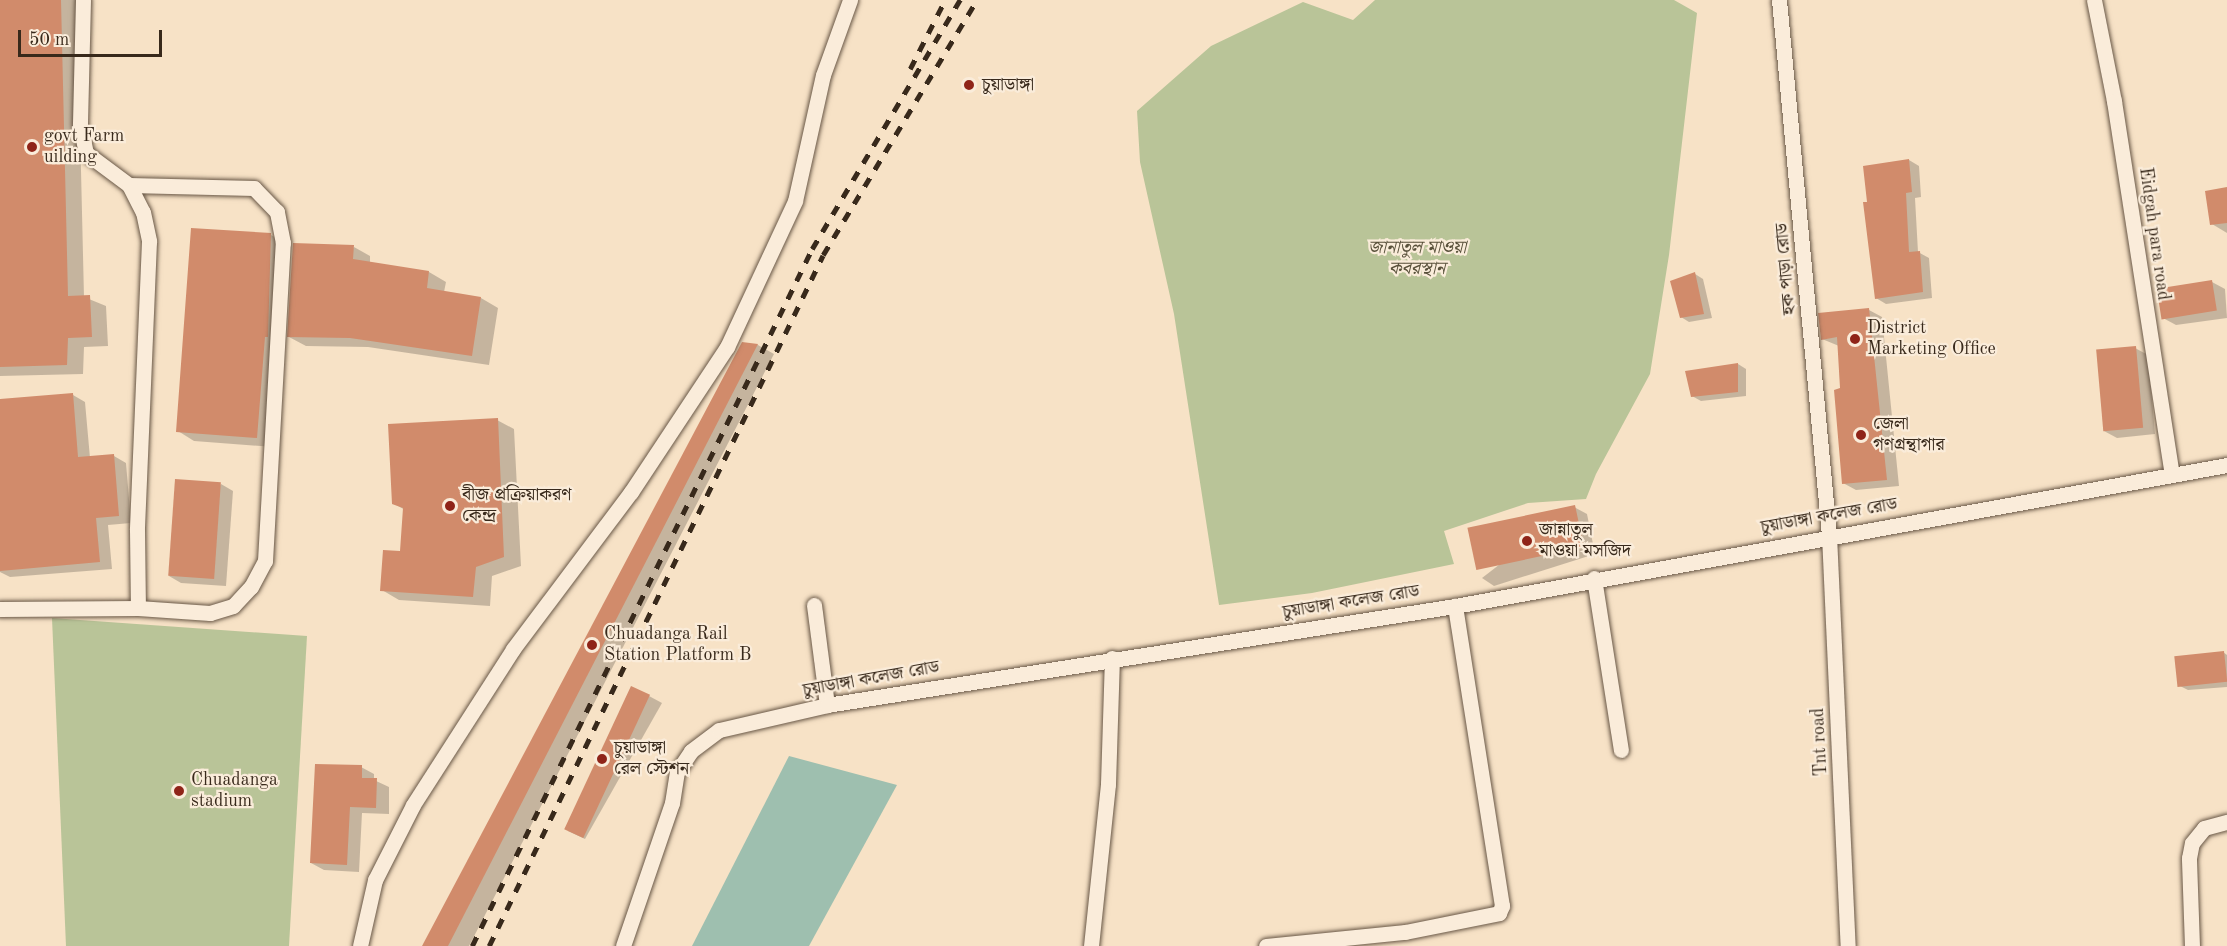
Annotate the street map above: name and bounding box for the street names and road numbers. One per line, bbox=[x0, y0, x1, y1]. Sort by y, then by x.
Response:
street label: Eidgah para road bbox=[2134, 166, 2174, 302]
street label: হক পাড়া রোড bbox=[1771, 222, 1801, 316]
street label: চুয়াডাঙ্গা কলেজ রোড bbox=[1759, 493, 1899, 539]
street label: চুয়াডাঙ্গা কলেজ রোড bbox=[1281, 581, 1421, 623]
street label: চুয়াডাঙ্গা কলেজ রোড bbox=[801, 656, 941, 702]
street label: Tnt road bbox=[1807, 707, 1833, 777]

